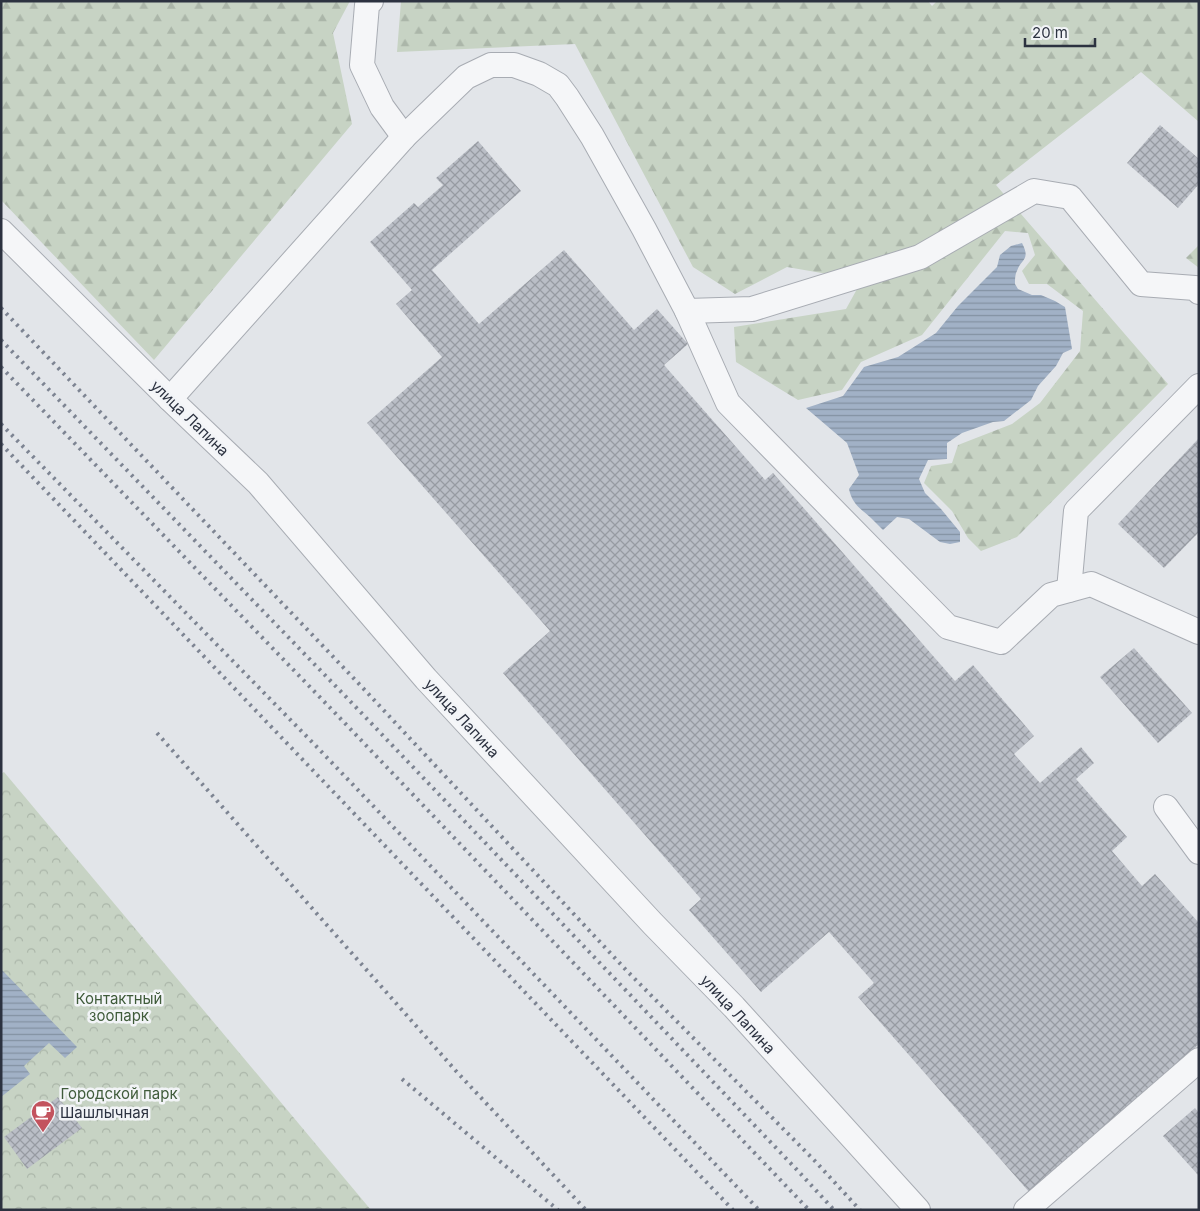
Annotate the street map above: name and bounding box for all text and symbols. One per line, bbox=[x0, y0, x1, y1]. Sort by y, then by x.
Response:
scale bar bbox=[1025, 15, 1095, 47]
text: 20 m bbox=[1032, 23, 1068, 42]
street label: улица Лапина bbox=[147, 376, 233, 460]
street label: улица Лапина bbox=[420, 674, 504, 762]
street label: улица Лапина bbox=[696, 970, 780, 1058]
park label: Контактный зоопарк bbox=[76, 989, 162, 1025]
park label: Городской парк bbox=[60, 1084, 178, 1103]
cafe icon: Шашлычная bbox=[30, 1099, 56, 1133]
place label: Шашлычная bbox=[60, 1103, 149, 1122]

